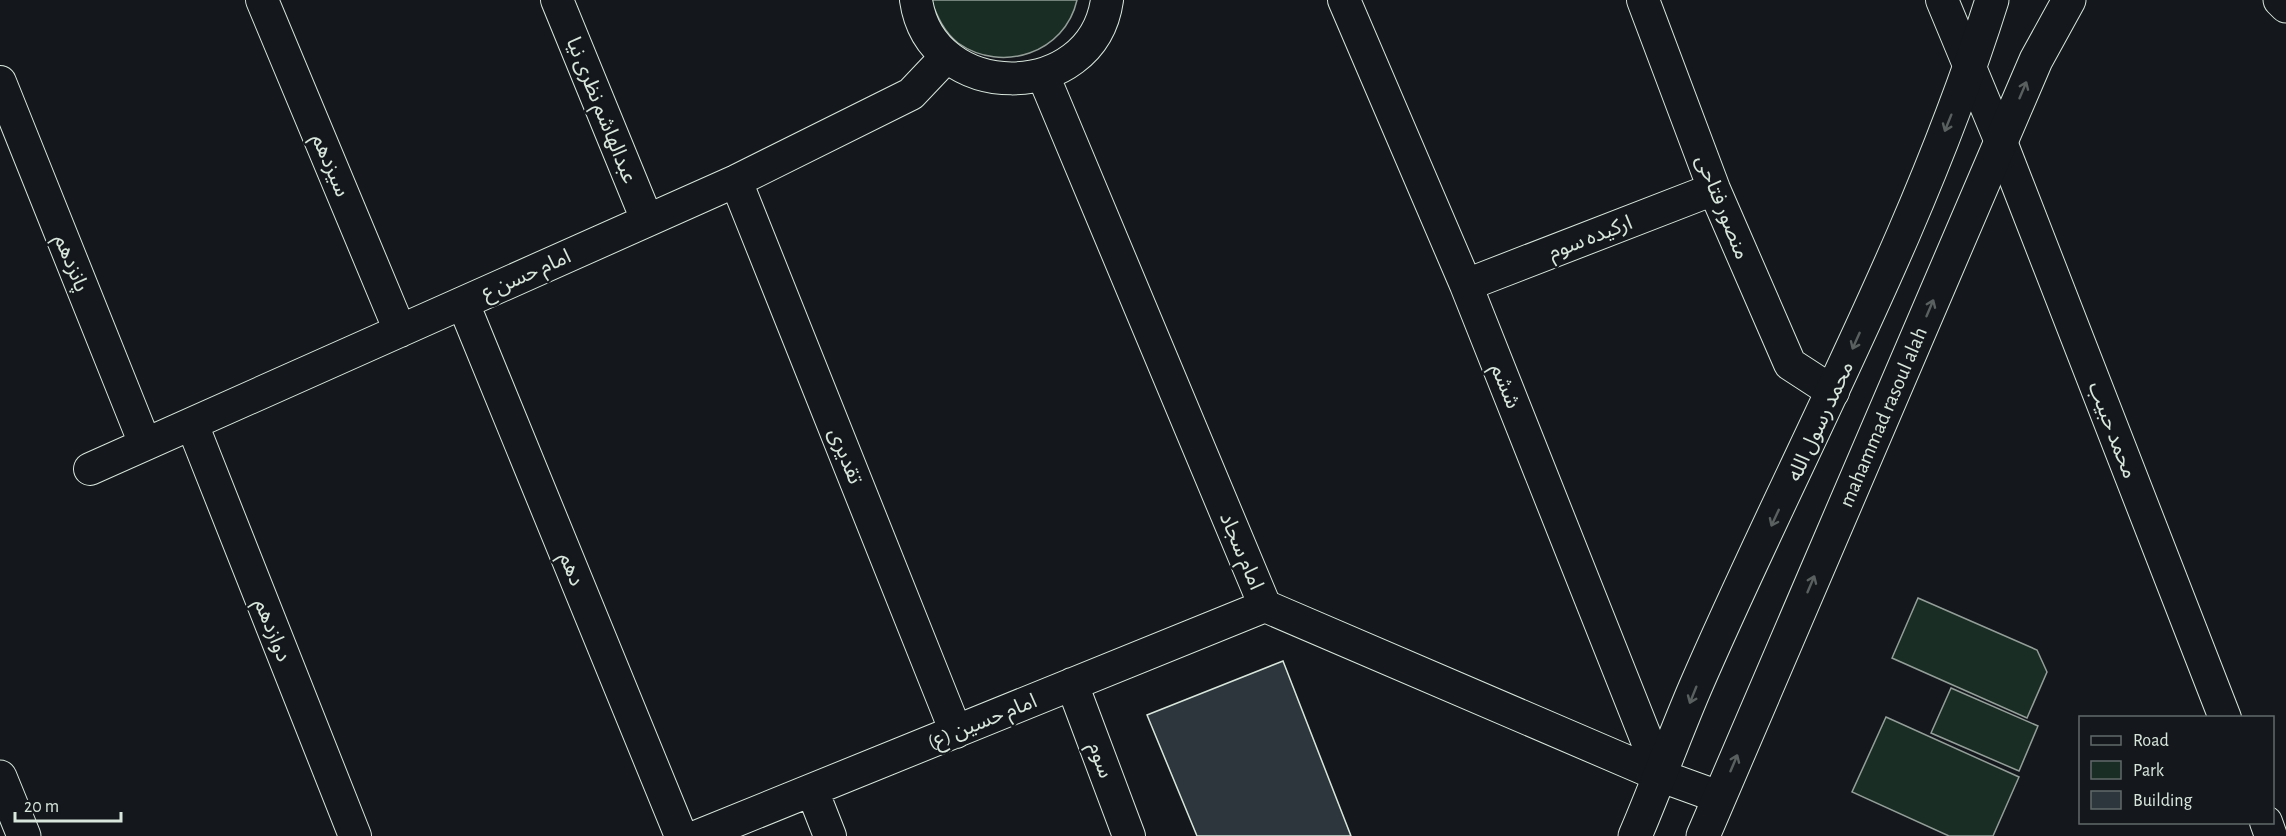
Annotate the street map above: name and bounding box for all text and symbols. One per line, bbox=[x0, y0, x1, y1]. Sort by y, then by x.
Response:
street label: عبدالهاشم نظری نیا bbox=[559, 34, 640, 188]
one-way arrow bbox=[2018, 82, 2029, 100]
one-way arrow bbox=[1942, 113, 1953, 132]
street label: سیزدهم bbox=[304, 131, 353, 201]
street label: منصور فتاحی bbox=[1691, 152, 1753, 263]
street label: ارکیده سوم bbox=[1545, 212, 1637, 268]
street label: پانزدهم bbox=[47, 232, 92, 296]
street label: امام حسن ع bbox=[478, 245, 576, 308]
one-way arrow bbox=[1925, 299, 1936, 318]
street label: mahammad rasoul alah bbox=[1835, 324, 1931, 510]
one-way arrow bbox=[1849, 332, 1860, 350]
street label: محمد رسول الله bbox=[1784, 358, 1858, 485]
street label: ششم bbox=[1483, 361, 1524, 413]
street label: محمد حبیب bbox=[2084, 379, 2141, 482]
street label: تقدیری bbox=[824, 425, 866, 488]
street label: امام سجاد bbox=[1211, 509, 1267, 595]
one-way arrow bbox=[1768, 509, 1780, 527]
street label: دهم bbox=[552, 550, 588, 590]
one-way arrow bbox=[1806, 575, 1817, 593]
street label: دوازدهم bbox=[247, 596, 295, 666]
one-way arrow bbox=[1686, 685, 1697, 704]
street label: امام حسین (ع) bbox=[925, 690, 1042, 758]
legend bbox=[2079, 716, 2274, 824]
text: Road bbox=[2133, 732, 2169, 750]
street label: سوم bbox=[1080, 739, 1117, 783]
one-way arrow bbox=[1729, 754, 1740, 772]
text: Park bbox=[2133, 762, 2165, 780]
scale bar bbox=[15, 785, 122, 823]
text: Building bbox=[2133, 792, 2193, 810]
text: 20 m bbox=[24, 798, 59, 816]

